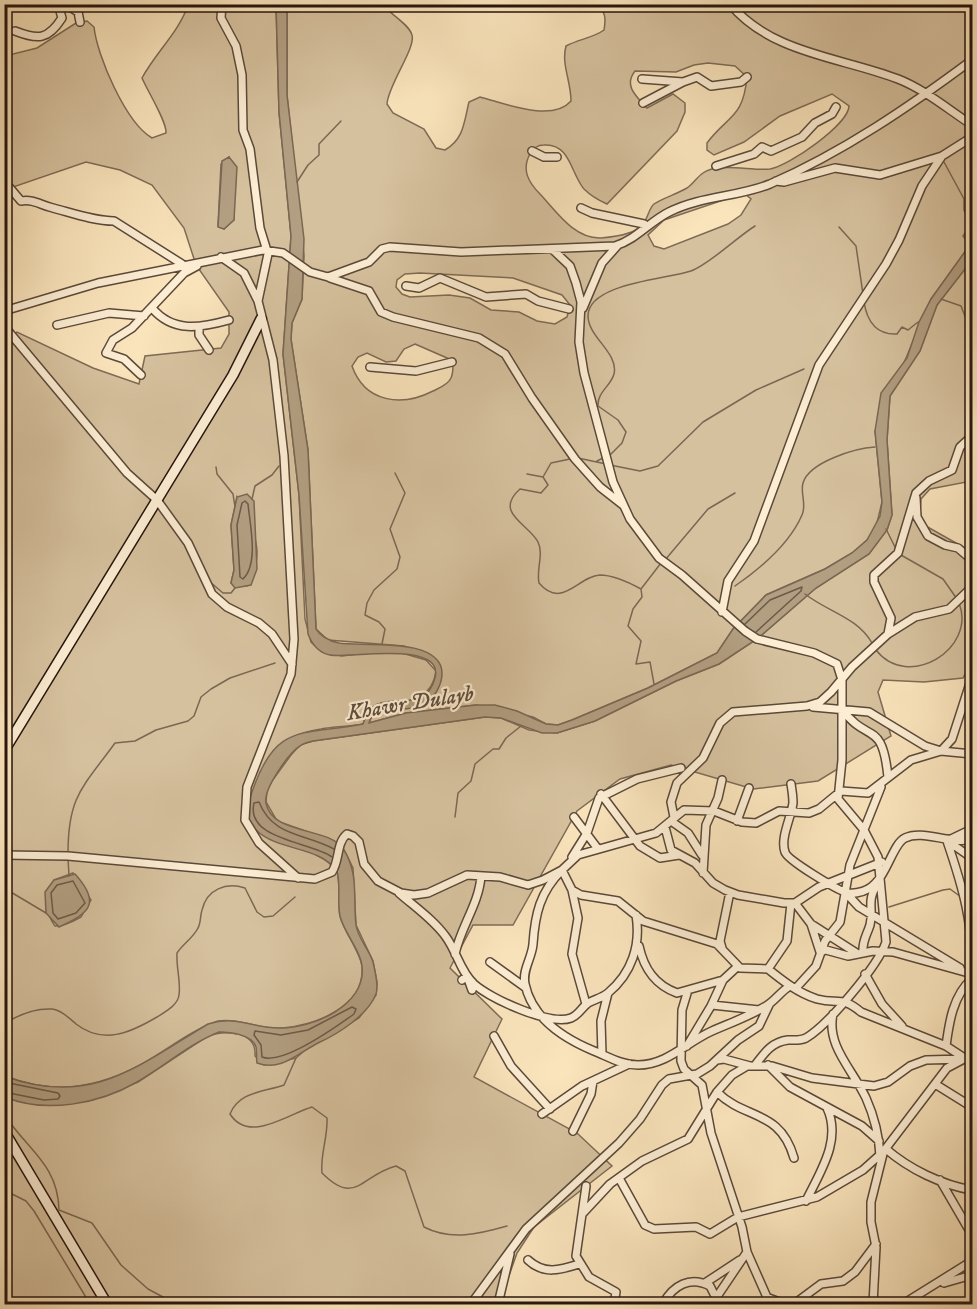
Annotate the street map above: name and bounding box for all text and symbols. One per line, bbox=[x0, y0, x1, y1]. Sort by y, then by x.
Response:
water label: Khawr Dulayb bbox=[344, 680, 476, 727]

